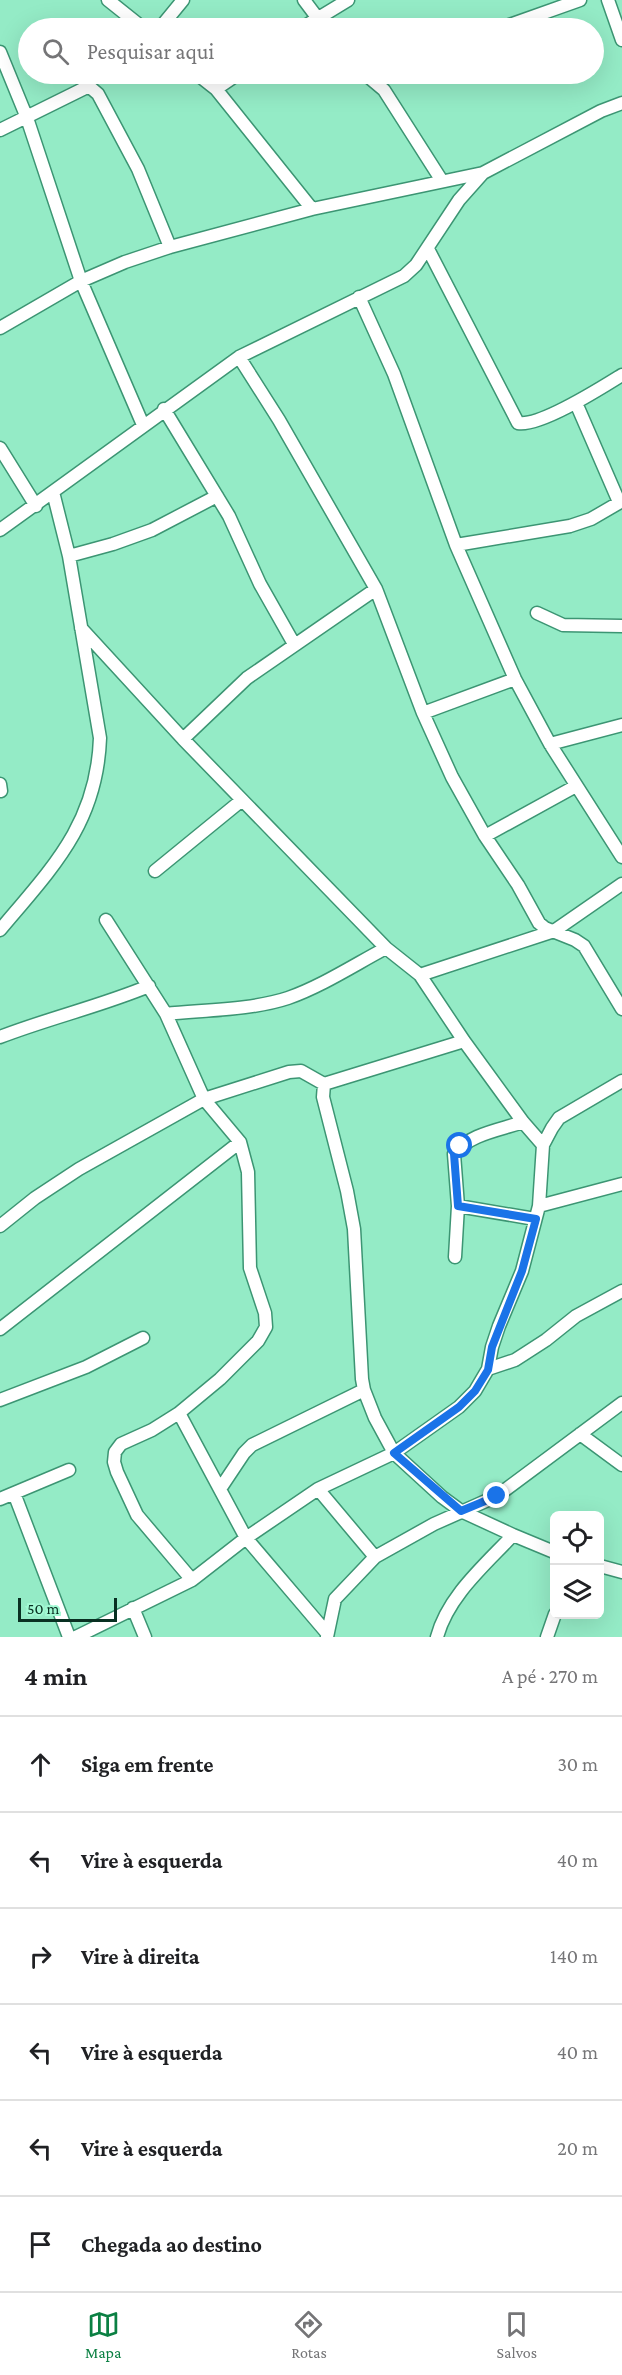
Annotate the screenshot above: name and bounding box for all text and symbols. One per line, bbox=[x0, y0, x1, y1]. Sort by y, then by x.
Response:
search box bbox=[18, 18, 604, 84]
icon: search bbox=[39, 35, 72, 68]
text: Pesquisar aqui bbox=[87, 39, 214, 64]
route start bbox=[446, 1132, 472, 1158]
route end bbox=[483, 1482, 509, 1508]
map controls bbox=[550, 1511, 604, 1619]
button: locate bbox=[550, 1511, 604, 1565]
button: layers bbox=[550, 1565, 604, 1619]
scale bar bbox=[18, 1595, 117, 1622]
text: 50 m bbox=[27, 1600, 59, 1617]
text: 4 min bbox=[24, 1662, 88, 1691]
text: A pé · 270 m bbox=[502, 1665, 598, 1687]
icon: ahead bbox=[24, 1748, 57, 1781]
text: Siga em frente bbox=[81, 1752, 214, 1777]
text: 30 m bbox=[557, 1753, 598, 1775]
icon: left bbox=[24, 1844, 57, 1877]
text: Vire à esquerda bbox=[81, 1848, 222, 1873]
text: 40 m bbox=[557, 1849, 598, 1871]
icon: right bbox=[24, 1940, 57, 1973]
text: Vire à direita bbox=[81, 1944, 200, 1969]
text: 140 m bbox=[550, 1945, 598, 1967]
icon: left bbox=[24, 2036, 57, 2069]
text: Vire à esquerda bbox=[81, 2040, 222, 2065]
text: 40 m bbox=[557, 2041, 598, 2063]
icon: left bbox=[24, 2132, 57, 2165]
text: Vire à esquerda bbox=[81, 2136, 222, 2161]
text: 20 m bbox=[557, 2137, 598, 2159]
icon: arrive bbox=[24, 2228, 57, 2261]
text: Chegada ao destino bbox=[81, 2232, 262, 2257]
tab: Mapa bbox=[85, 2308, 121, 2361]
tab: Rotas bbox=[291, 2308, 327, 2361]
tab: Salvos bbox=[497, 2308, 537, 2361]

